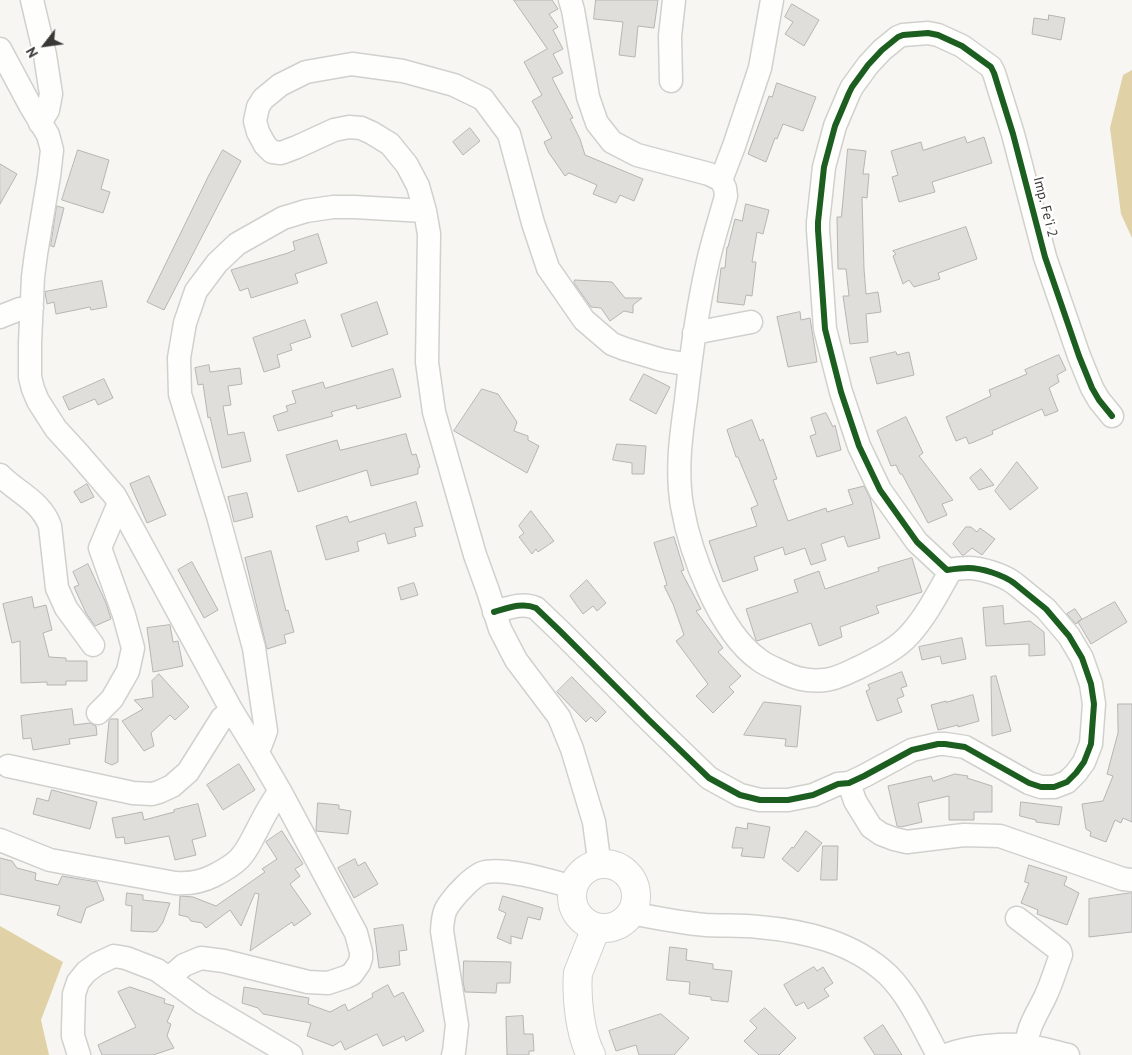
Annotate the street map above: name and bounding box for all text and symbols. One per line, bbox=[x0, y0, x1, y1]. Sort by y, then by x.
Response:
north arrow bbox=[20, 20, 70, 70]
text: N bbox=[22, 44, 42, 61]
street label: Imp. Fe'i 2 bbox=[1029, 175, 1061, 239]

